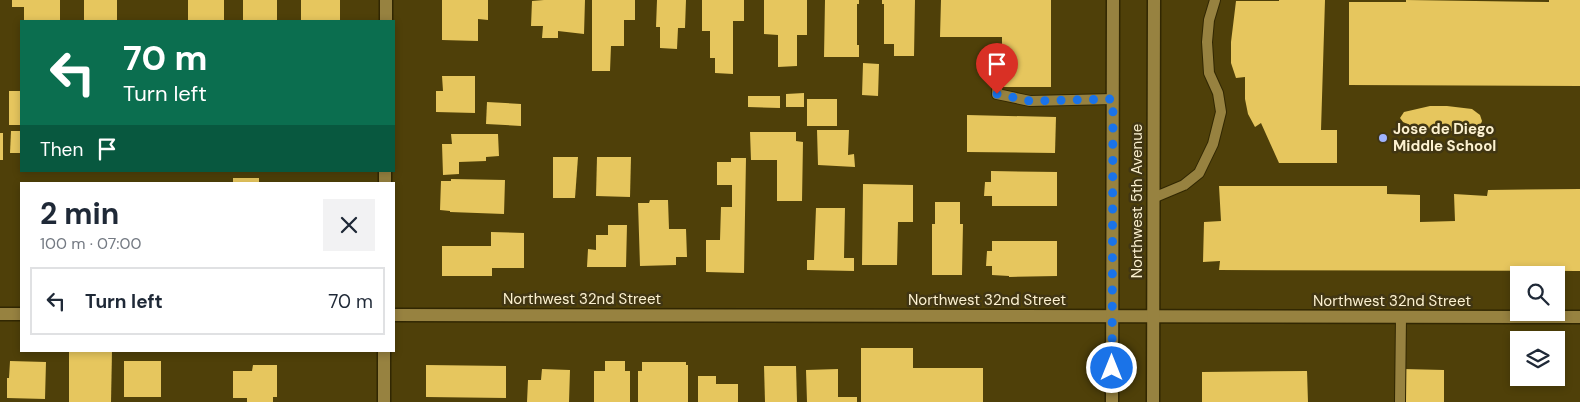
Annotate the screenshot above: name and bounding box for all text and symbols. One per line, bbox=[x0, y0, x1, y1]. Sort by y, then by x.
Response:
text: 70 m bbox=[123, 35, 207, 81]
icon: left bbox=[40, 40, 105, 105]
pin bbox=[976, 43, 1018, 94]
icon: arrive bbox=[983, 50, 1011, 78]
text: Turn left bbox=[123, 79, 207, 108]
place label: Jose de Diego Middle School bbox=[1393, 119, 1496, 156]
street label: Northwest 5th Avenue bbox=[1127, 124, 1147, 278]
marker: Jose de Diego Middle School bbox=[1377, 132, 1389, 144]
icon: arrive bbox=[93, 135, 121, 163]
text: Then bbox=[40, 137, 83, 162]
text: 2 min bbox=[40, 194, 119, 233]
button: close bbox=[323, 199, 375, 251]
text: 100 m · 07:00 bbox=[40, 233, 141, 254]
map controls bbox=[1510, 266, 1565, 386]
button: search bbox=[1510, 266, 1565, 321]
icon: left bbox=[42, 287, 70, 315]
text: Turn left bbox=[85, 289, 163, 314]
text: 70 m bbox=[328, 289, 373, 314]
street label: Northwest 32nd Street bbox=[503, 289, 661, 309]
street label: Northwest 32nd Street bbox=[908, 290, 1066, 310]
street label: Northwest 32nd Street bbox=[1313, 291, 1471, 311]
button: layers bbox=[1510, 331, 1565, 386]
position arrow bbox=[1085, 341, 1137, 393]

